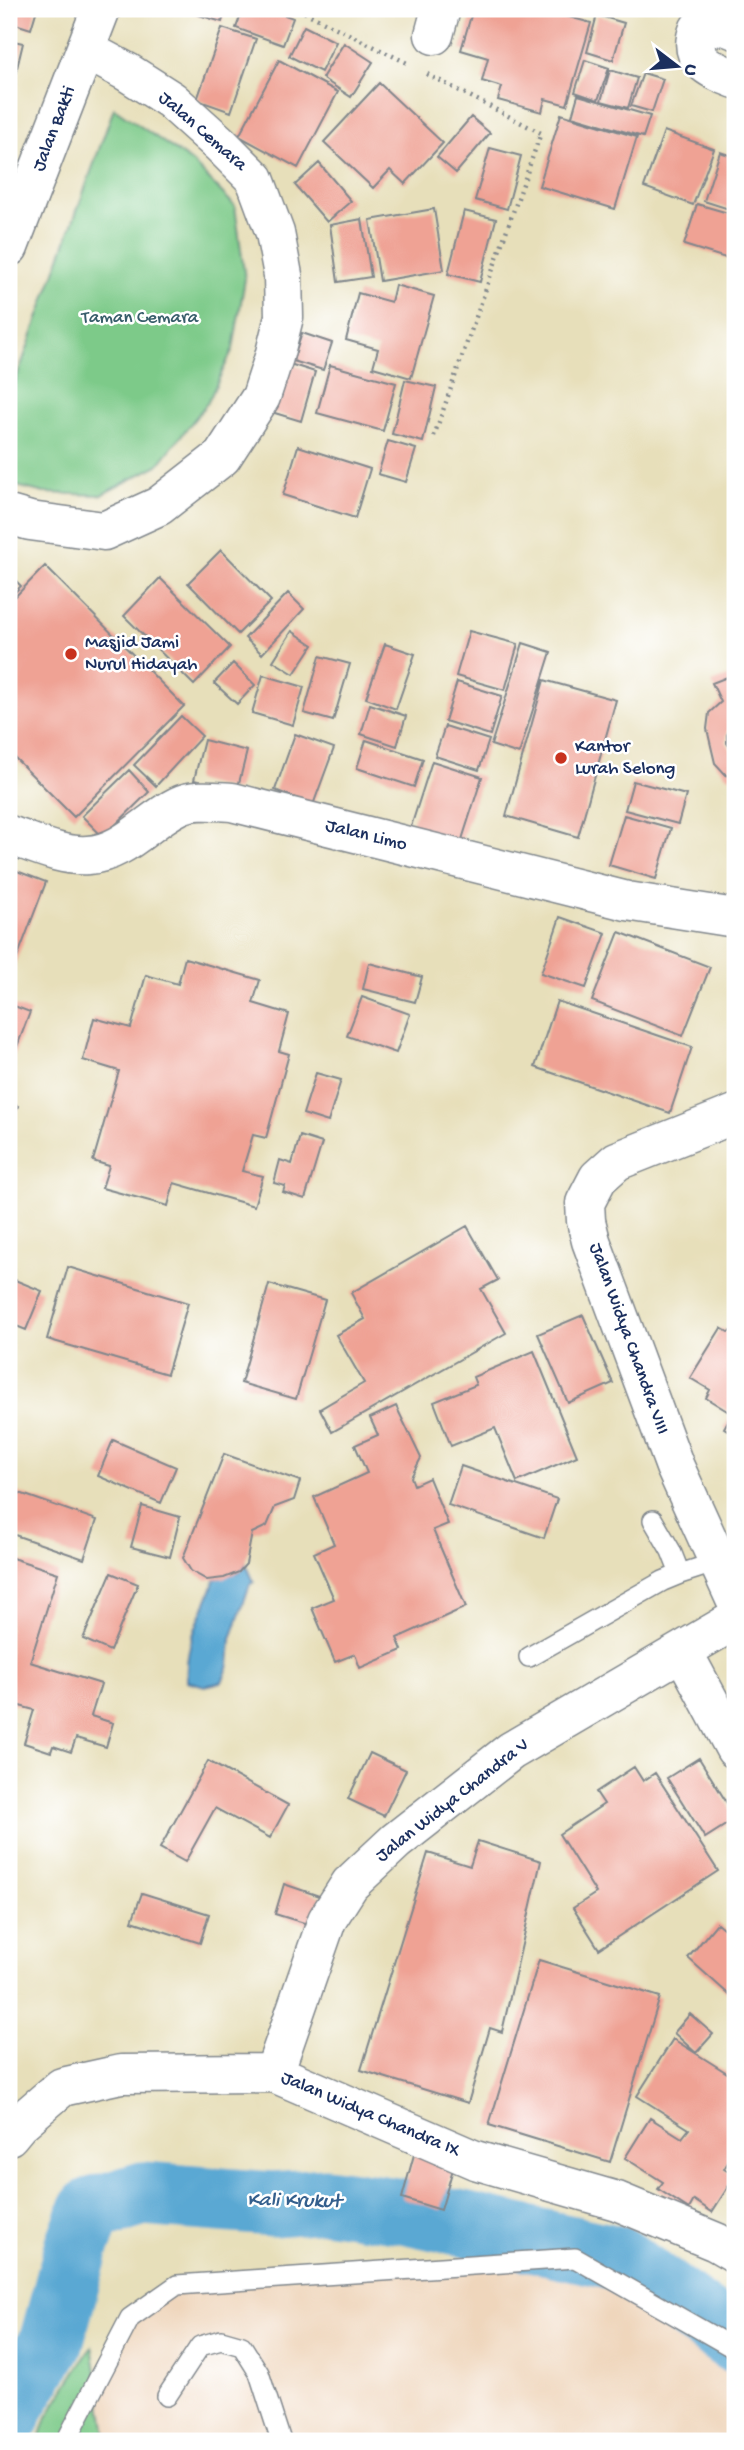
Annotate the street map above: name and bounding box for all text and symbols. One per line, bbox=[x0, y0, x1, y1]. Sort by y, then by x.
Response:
north arrow bbox=[642, 32, 712, 102]
text: U bbox=[677, 61, 703, 78]
street label: Jalan Bakti bbox=[28, 83, 82, 175]
street label: Jalan Cemara bbox=[153, 87, 252, 178]
park label: Taman Cemara bbox=[81, 307, 200, 330]
place label: Masjid Jami Nurul Hidayah bbox=[85, 632, 197, 677]
marker: Masjid Jami Nurul Hidayah bbox=[63, 646, 79, 662]
place label: Kantor Lurah Selong bbox=[575, 736, 676, 781]
marker: Kantor Lurah Selong bbox=[553, 750, 569, 766]
street label: Jalan Limo bbox=[323, 815, 409, 857]
street label: Jalan Widya Chandra VIII bbox=[583, 1240, 673, 1438]
street label: Jalan Widya Chandra V bbox=[372, 1734, 534, 1868]
street label: Jalan Widya Chandra IX bbox=[277, 2067, 464, 2164]
water label: Kali Krukut bbox=[247, 2189, 345, 2215]

